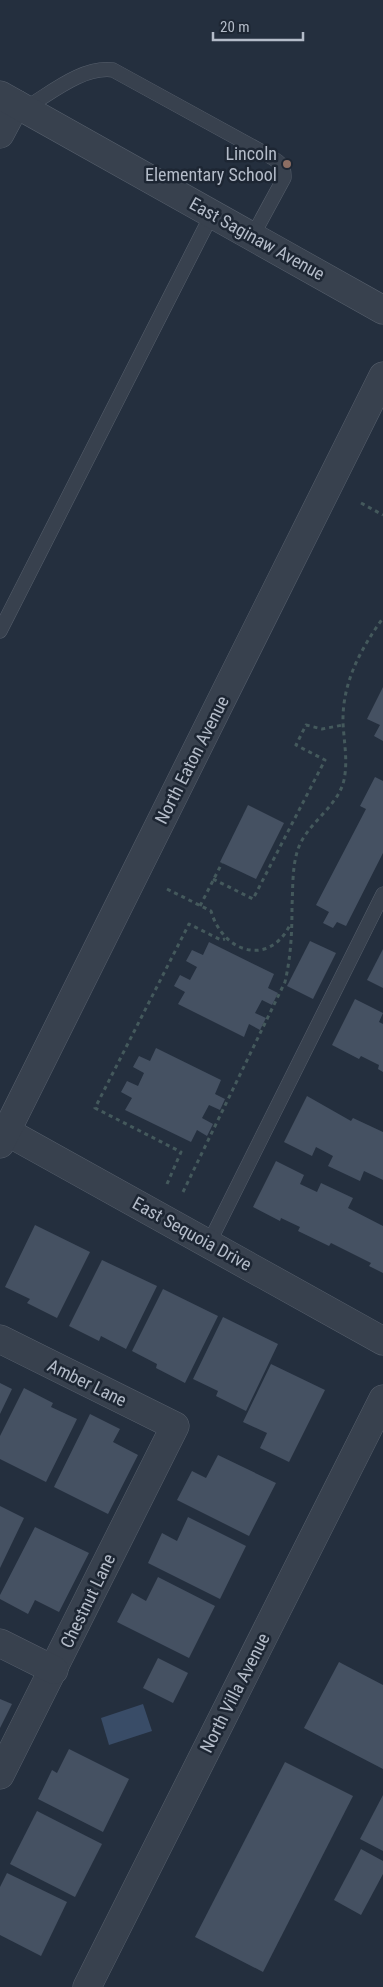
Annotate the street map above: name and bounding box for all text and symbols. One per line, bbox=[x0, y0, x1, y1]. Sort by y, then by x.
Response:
scale bar bbox=[213, 10, 303, 42]
text: 20 m bbox=[220, 18, 250, 36]
place label: Lincoln Elementary School bbox=[145, 143, 277, 185]
marker: Lincoln Elementary School bbox=[281, 158, 293, 170]
street label: East Saginaw Avenue bbox=[186, 193, 328, 284]
street label: North Eaton Avenue bbox=[150, 692, 233, 827]
street label: East Sequoia Drive bbox=[129, 1192, 255, 1275]
street label: Amber Lane bbox=[44, 1354, 130, 1411]
street label: Chestnut Lane bbox=[56, 1550, 119, 1651]
street label: North Villa Avenue bbox=[195, 1629, 274, 1756]

